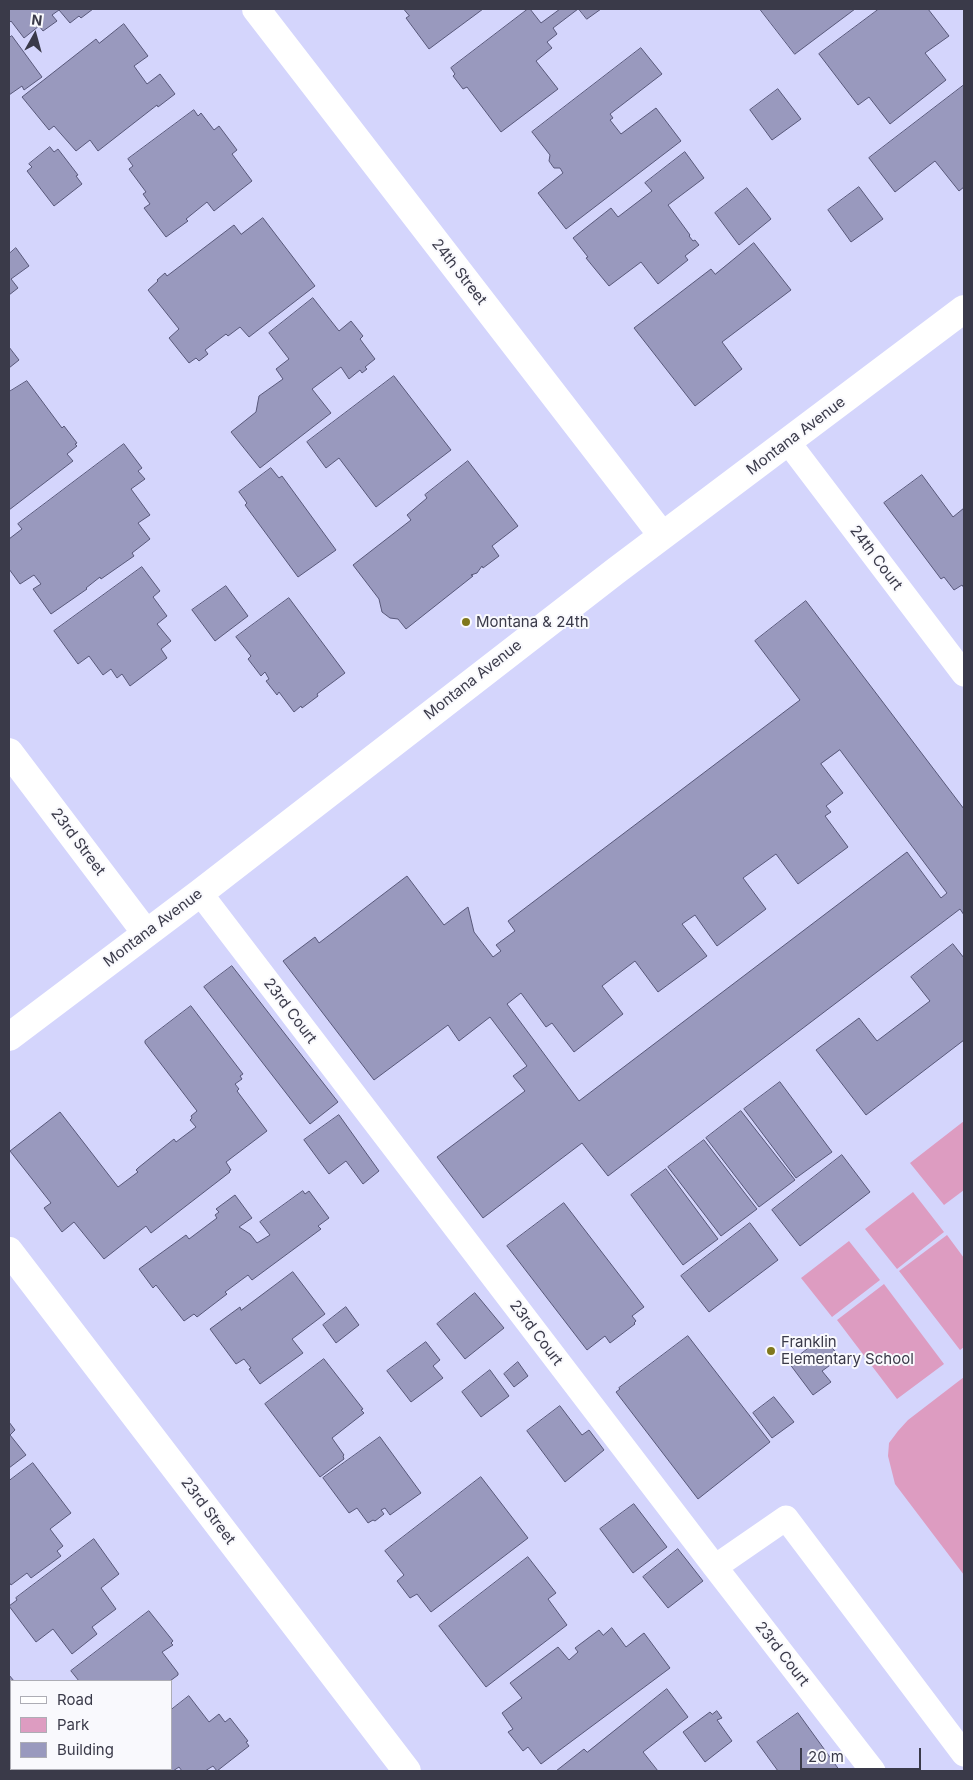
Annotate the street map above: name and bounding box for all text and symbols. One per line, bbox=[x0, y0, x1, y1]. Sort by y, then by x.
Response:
north arrow bbox=[10, 10, 60, 60]
text: N bbox=[31, 11, 43, 29]
street label: 24th Street bbox=[428, 235, 490, 309]
street label: Montana Avenue bbox=[743, 393, 849, 479]
street label: 24th Court bbox=[846, 522, 906, 594]
place label: Montana & 24th bbox=[476, 613, 589, 631]
marker: Montana & 24th bbox=[460, 616, 472, 628]
street label: Montana Avenue bbox=[421, 636, 525, 724]
street label: 23rd Street bbox=[47, 805, 109, 879]
street label: Montana Avenue bbox=[100, 885, 206, 971]
street label: 23rd Court bbox=[260, 975, 320, 1047]
street label: 23rd Court bbox=[506, 1297, 566, 1369]
place label: Franklin Elementary School bbox=[781, 1333, 914, 1368]
marker: Franklin Elementary School bbox=[765, 1345, 777, 1357]
street label: 23rd Street bbox=[177, 1474, 239, 1548]
street label: 23rd Court bbox=[751, 1618, 813, 1690]
legend bbox=[10, 1680, 172, 1770]
text: Road bbox=[57, 1690, 93, 1709]
text: Park bbox=[57, 1715, 89, 1734]
scale bar bbox=[803, 1738, 924, 1770]
text: Building bbox=[57, 1740, 114, 1759]
text: 20 m bbox=[808, 1747, 844, 1766]

